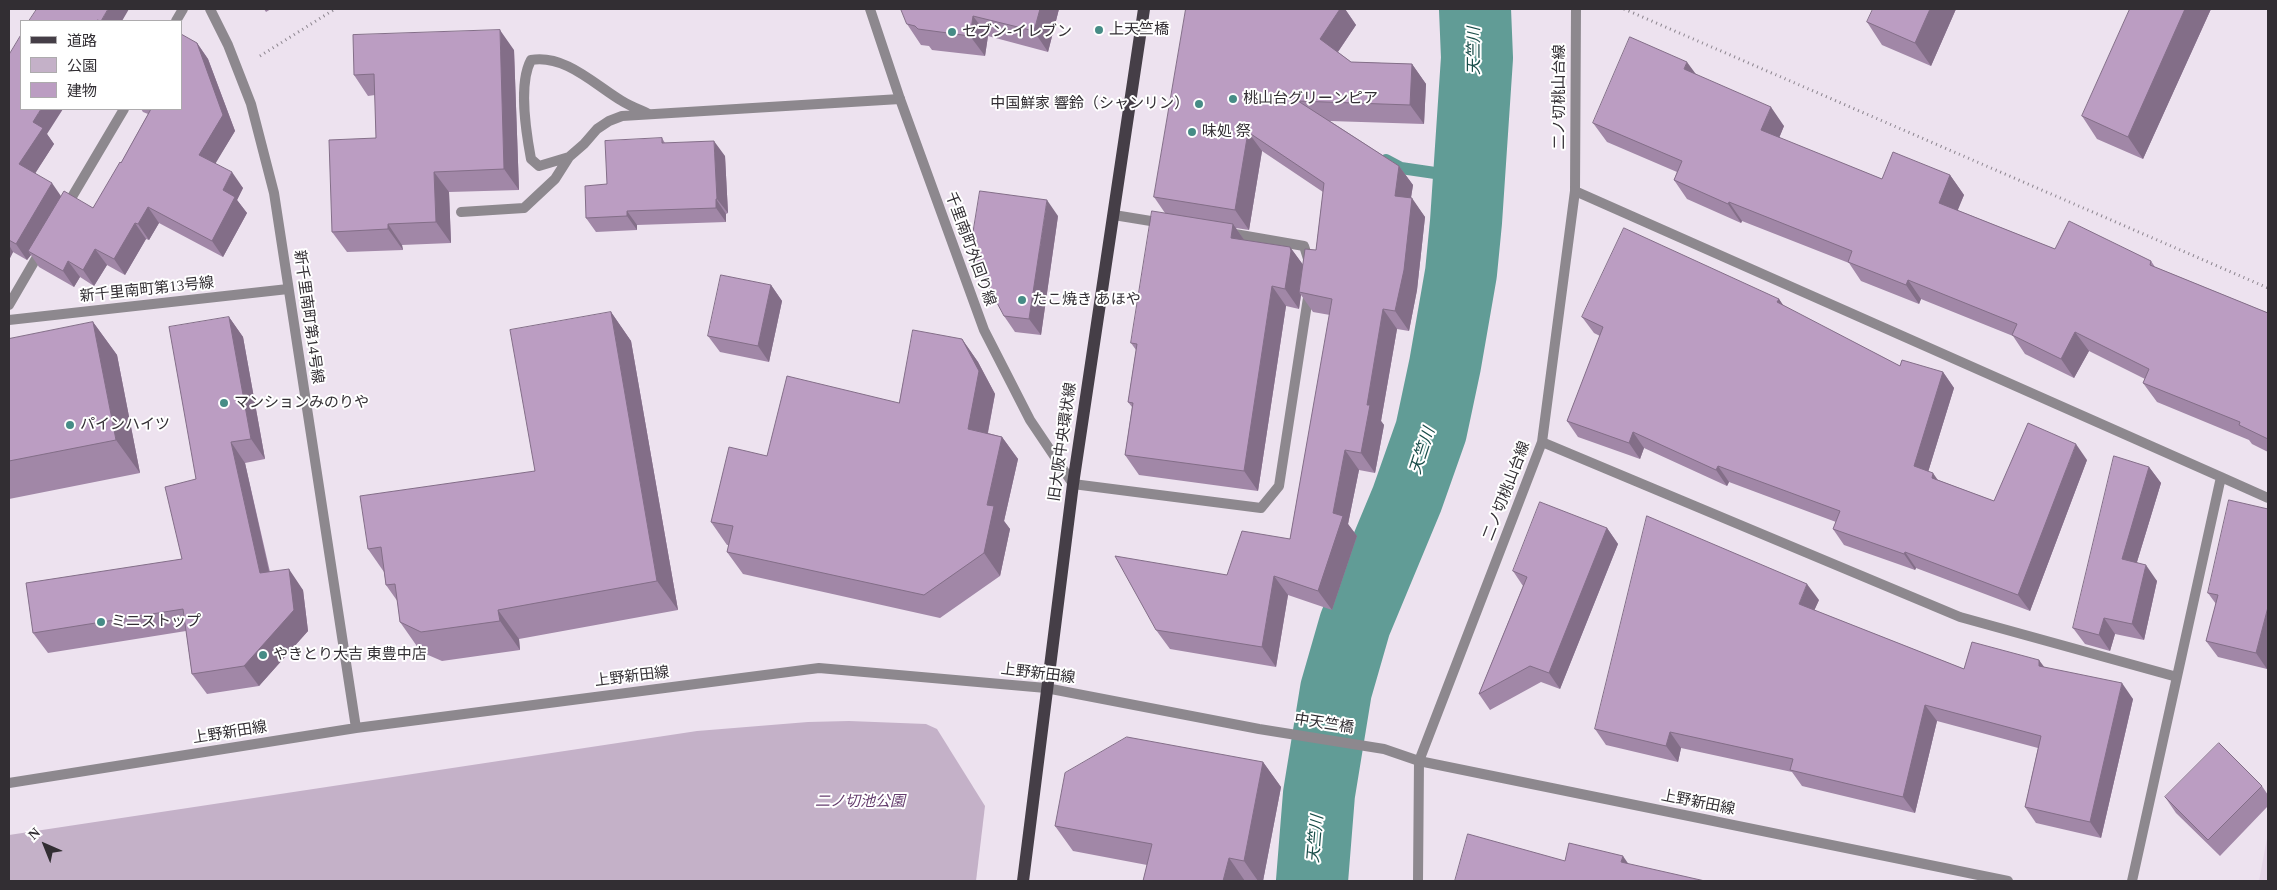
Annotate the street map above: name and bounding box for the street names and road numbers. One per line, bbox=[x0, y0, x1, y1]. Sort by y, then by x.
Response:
street label: 二ノ切桃山台線 bbox=[1551, 45, 1569, 149]
street label: 千里南町外回り線 bbox=[941, 190, 999, 308]
street label: 新千里南町第14号線 bbox=[290, 249, 326, 385]
street label: 新千里南町第13号線 bbox=[79, 274, 215, 306]
street label: 旧大阪中央環状線 bbox=[1046, 381, 1080, 503]
street label: 二ノ切桃山台線 bbox=[1480, 439, 1534, 543]
street label: 上野新田線 bbox=[1000, 660, 1076, 688]
street label: 上野新田線 bbox=[594, 663, 670, 691]
street label: 中天竺橋 bbox=[1293, 710, 1355, 738]
street label: 上野新田線 bbox=[192, 718, 268, 748]
street label: 上野新田線 bbox=[1659, 787, 1737, 819]

